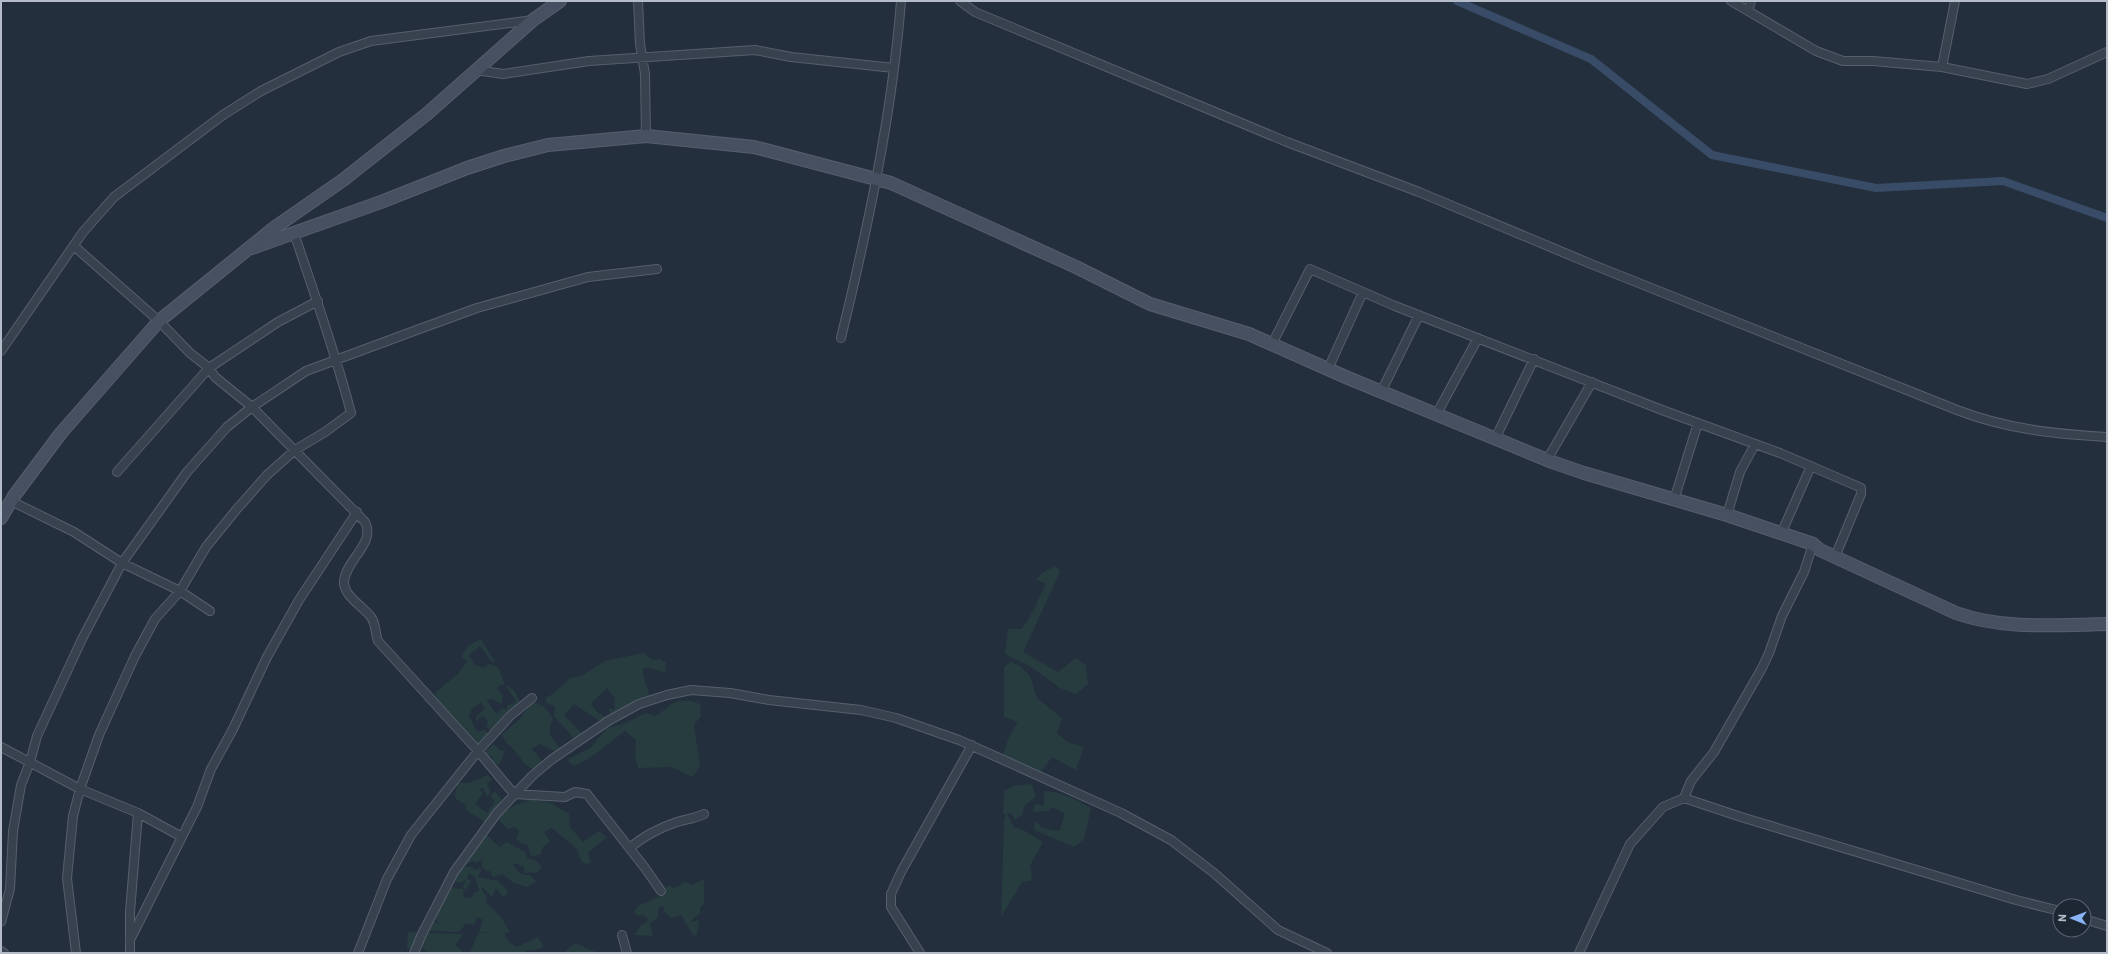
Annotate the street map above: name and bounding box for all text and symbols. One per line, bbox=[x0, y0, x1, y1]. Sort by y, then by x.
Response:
north arrow bbox=[2052, 898, 2092, 938]
text: N bbox=[2055, 914, 2069, 922]

